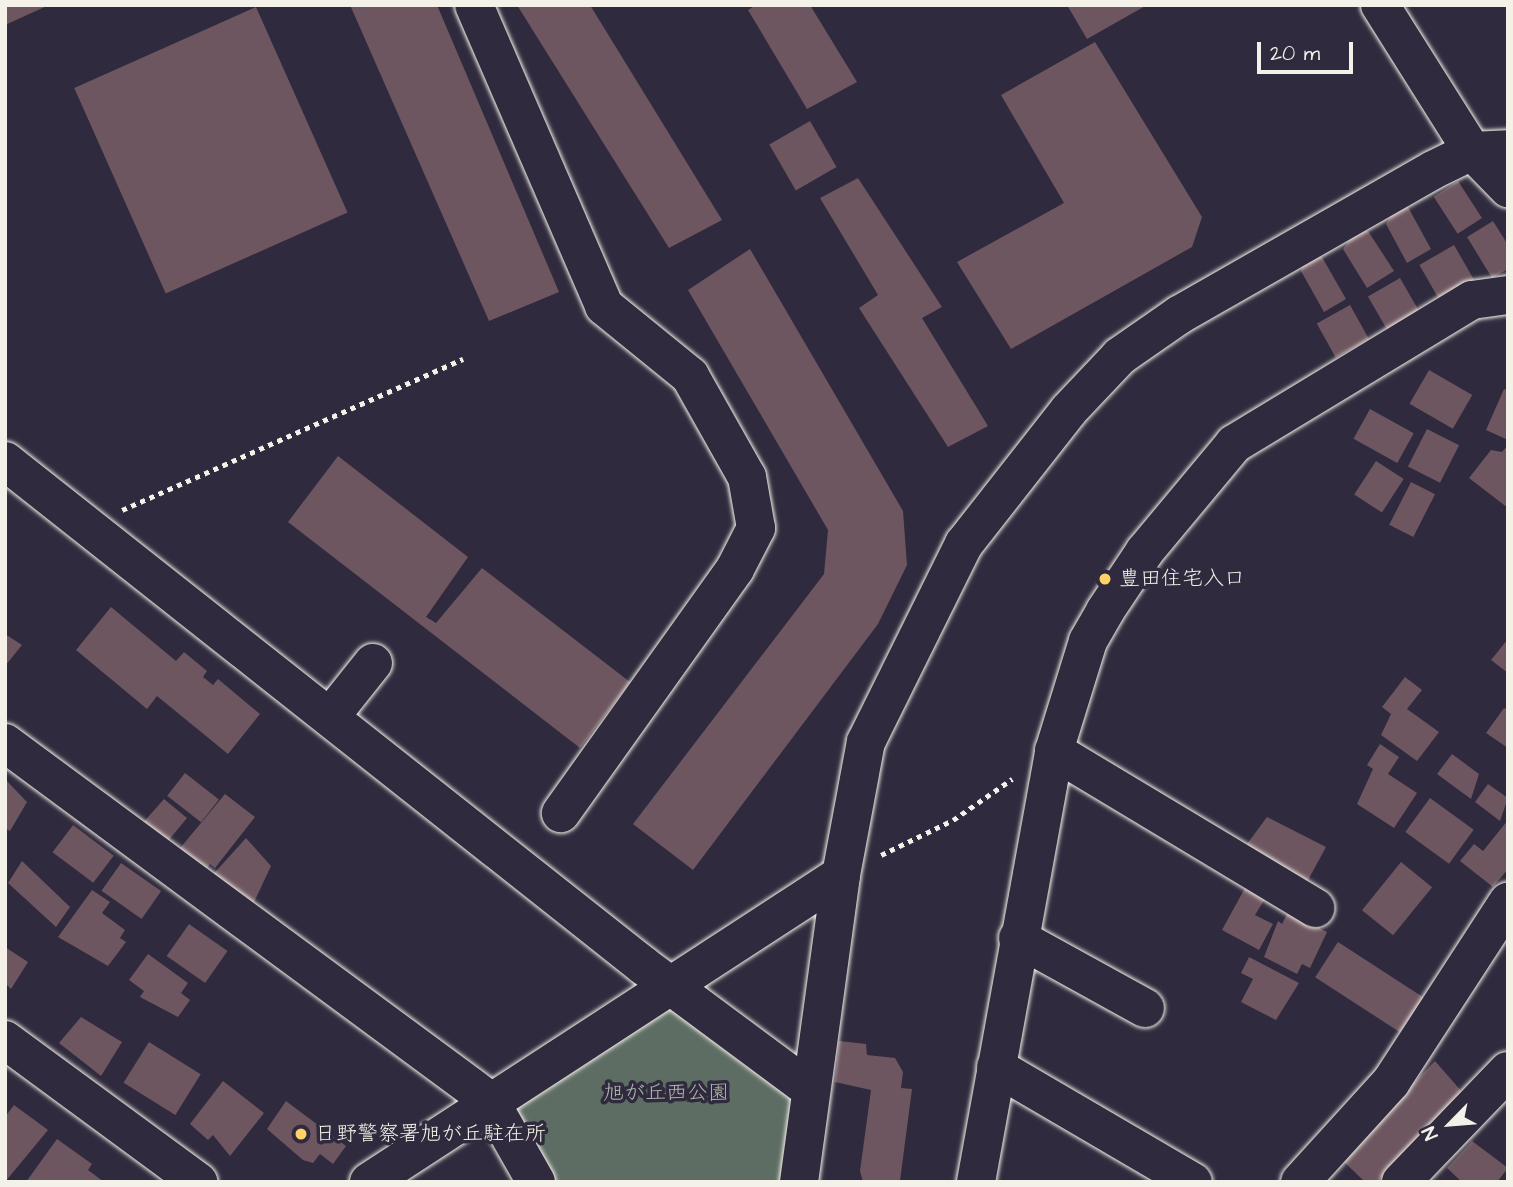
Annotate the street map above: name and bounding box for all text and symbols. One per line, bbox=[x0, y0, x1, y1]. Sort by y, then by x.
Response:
scale bar bbox=[1261, 28, 1357, 72]
text: 20 m bbox=[1270, 39, 1320, 68]
place label: 豊田住宅入口 bbox=[1119, 566, 1245, 592]
marker: 豊田住宅入口 bbox=[1097, 571, 1113, 587]
park label: 旭が丘西公園 bbox=[603, 1080, 729, 1106]
north arrow bbox=[1415, 1089, 1485, 1159]
place label: 日野警察署旭が丘駐在所 bbox=[315, 1121, 546, 1147]
text: N bbox=[1416, 1122, 1445, 1144]
marker: 日野警察署旭が丘駐在所 bbox=[293, 1126, 309, 1142]

